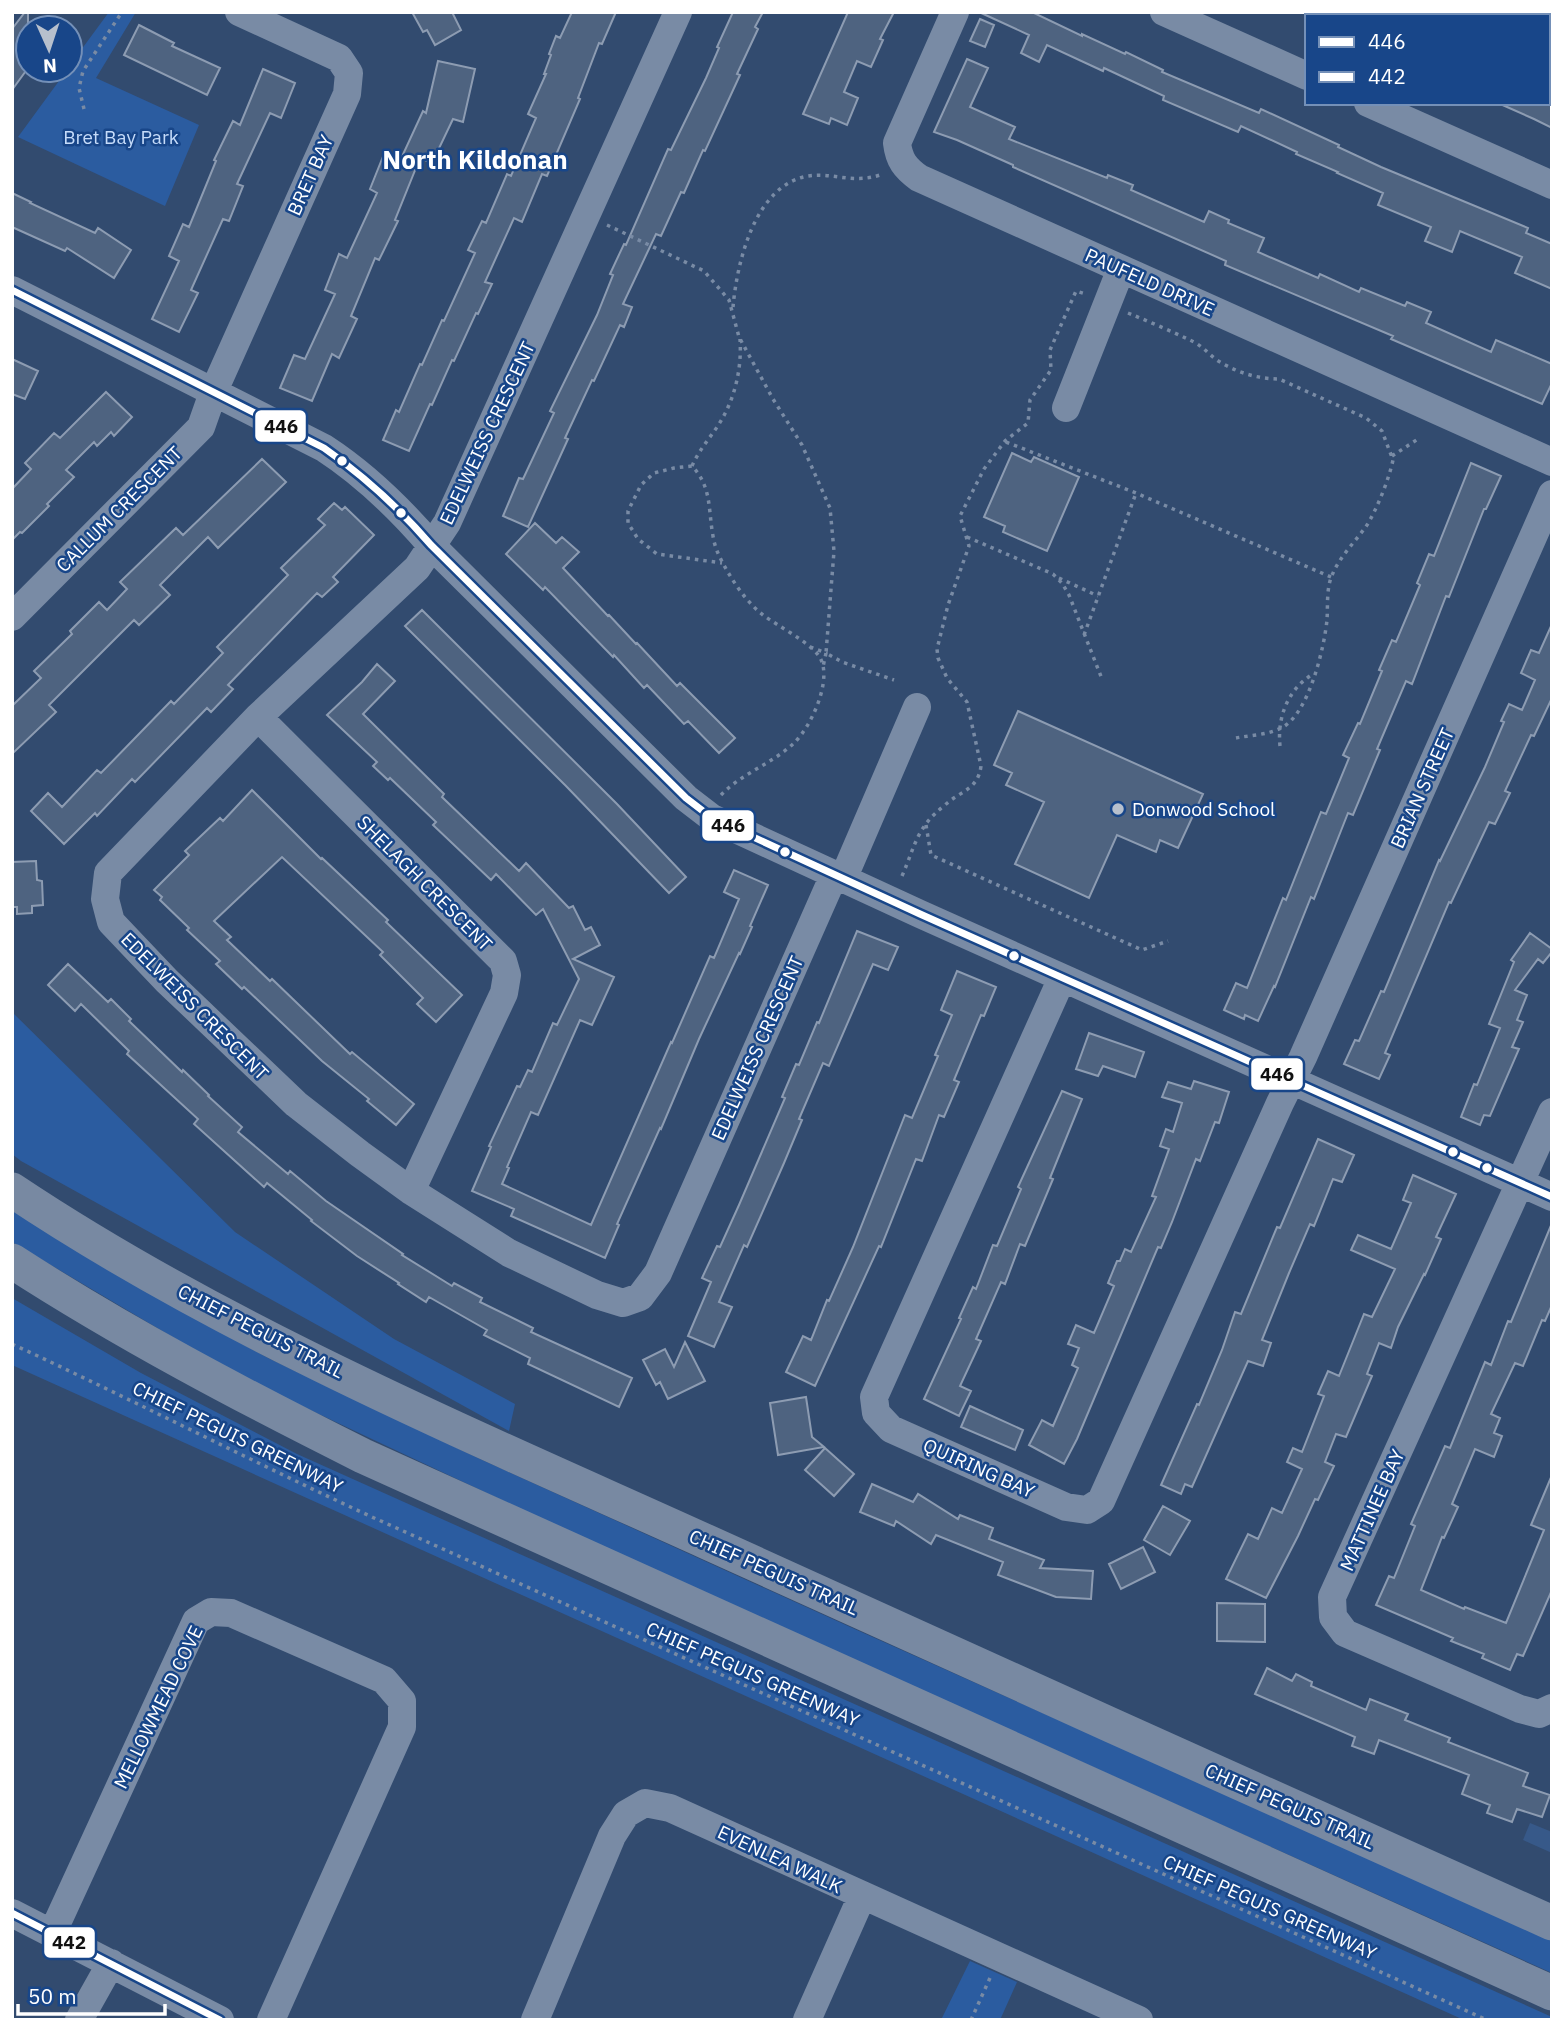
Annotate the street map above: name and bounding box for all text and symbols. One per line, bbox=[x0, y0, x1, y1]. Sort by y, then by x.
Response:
north arrow bbox=[14, 14, 84, 84]
legend bbox=[1305, 14, 1550, 105]
text: 446 bbox=[1368, 27, 1406, 55]
text: N bbox=[42, 54, 57, 78]
text: 442 bbox=[1368, 62, 1406, 90]
park label: Bret Bay Park bbox=[63, 125, 179, 149]
street label: BRET BAY bbox=[282, 130, 339, 219]
district label: North Kildonan bbox=[382, 142, 568, 176]
street label: PAUFELD DRIVE bbox=[1082, 243, 1218, 321]
street label: EDELWEISS CRESCENT bbox=[434, 338, 540, 528]
line badge: 446 bbox=[254, 409, 307, 443]
text: 446 bbox=[264, 414, 298, 438]
street label: CALLUM CRESCENT bbox=[51, 441, 187, 577]
unlabelled marker bbox=[335, 454, 349, 468]
unlabelled marker bbox=[394, 506, 408, 520]
street label: BRIAN STREET bbox=[1385, 724, 1459, 852]
place label: Donwood School bbox=[1132, 797, 1275, 821]
marker: Donwood School bbox=[1110, 801, 1126, 817]
line badge: 446 bbox=[701, 809, 755, 842]
street label: SHELAGH CRESCENT bbox=[352, 810, 498, 956]
text: 446 bbox=[711, 813, 745, 837]
unlabelled marker bbox=[778, 845, 792, 859]
street label: EDELWEISS CRESCENT bbox=[116, 927, 274, 1085]
unlabelled marker bbox=[1007, 949, 1021, 963]
street label: EDELWEISS CRESCENT bbox=[706, 952, 809, 1144]
line badge: 446 bbox=[1250, 1057, 1304, 1091]
text: 446 bbox=[1260, 1062, 1294, 1086]
unlabelled marker bbox=[1446, 1145, 1460, 1159]
unlabelled marker bbox=[1480, 1161, 1494, 1175]
street label: CHIEF PEGUIS TRAIL bbox=[174, 1279, 348, 1383]
street label: CHIEF PEGUIS GREENWAY bbox=[129, 1376, 348, 1499]
street label: QUIRING BAY bbox=[920, 1433, 1039, 1504]
street label: MATTINEE BAY bbox=[1334, 1445, 1410, 1575]
street label: CHIEF PEGUIS TRAIL bbox=[685, 1524, 863, 1620]
street label: CHIEF PEGUIS GREENWAY bbox=[643, 1616, 864, 1732]
street label: MELLOWMEAD COVE bbox=[108, 1621, 208, 1793]
street label: CHIEF PEGUIS TRAIL bbox=[1201, 1758, 1379, 1854]
street label: EVENLEA WALK bbox=[714, 1820, 846, 1898]
street label: CHIEF PEGUIS GREENWAY bbox=[1160, 1849, 1381, 1965]
line badge: 442 bbox=[43, 1926, 96, 1959]
text: 442 bbox=[52, 1930, 86, 1954]
scale bar bbox=[18, 1972, 164, 2016]
text: 50 m bbox=[28, 1982, 77, 2010]

